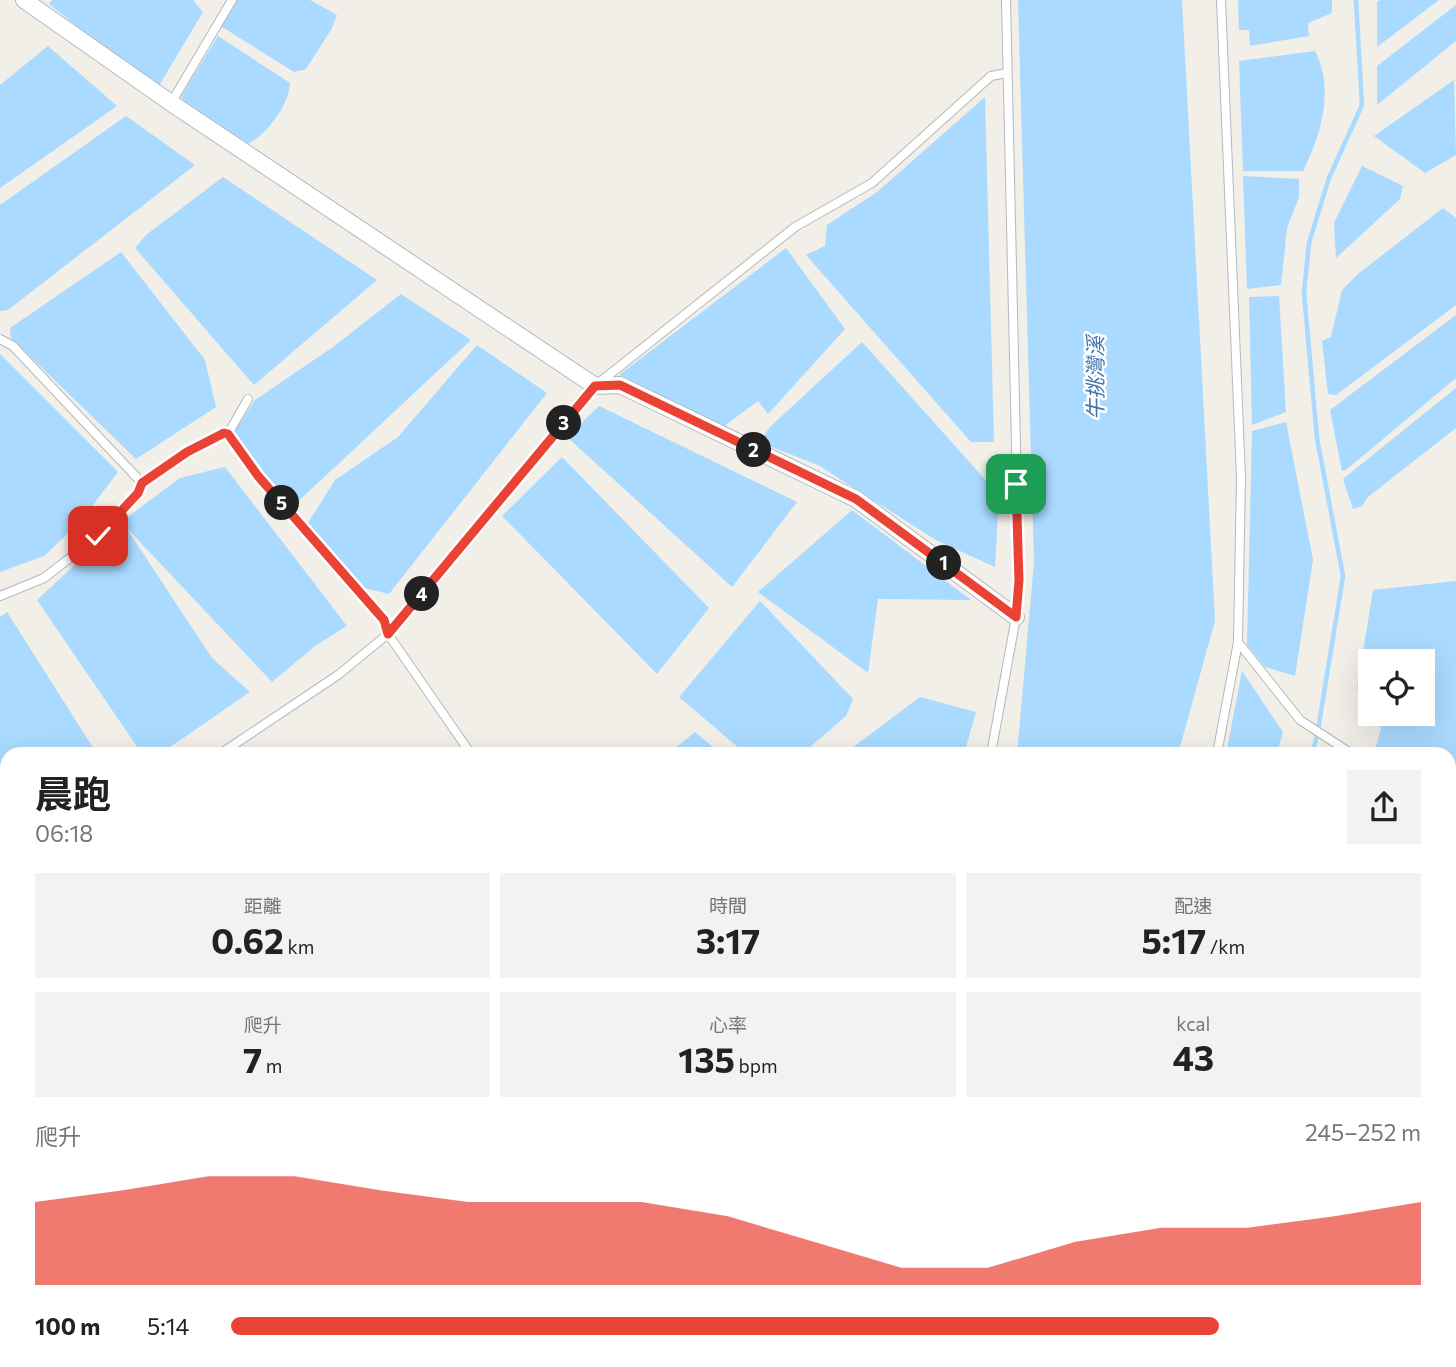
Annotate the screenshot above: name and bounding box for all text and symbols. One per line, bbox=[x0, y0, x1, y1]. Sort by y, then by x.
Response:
water label: 牛挑灣溪 bbox=[1082, 333, 1107, 420]
pin: 3 bbox=[546, 406, 582, 440]
text: 3 bbox=[558, 411, 569, 434]
pin: 2 bbox=[736, 433, 772, 468]
text: 2 bbox=[748, 438, 759, 461]
pin bbox=[986, 454, 1046, 514]
icon: arrive bbox=[997, 465, 1035, 503]
pin: 5 bbox=[264, 486, 300, 520]
text: 5 bbox=[276, 491, 287, 514]
pin bbox=[68, 506, 128, 566]
icon: check bbox=[79, 517, 117, 555]
pin: 1 bbox=[926, 546, 962, 580]
text: 1 bbox=[939, 551, 948, 574]
pin: 4 bbox=[404, 576, 440, 612]
text: 4 bbox=[416, 582, 427, 605]
map controls bbox=[1358, 649, 1435, 726]
button: locate bbox=[1358, 649, 1435, 726]
text: 晨跑 bbox=[35, 769, 111, 816]
button: share bbox=[1347, 770, 1421, 844]
text: 06:18 bbox=[35, 819, 93, 847]
text: 距離 bbox=[244, 894, 282, 917]
text: 時間 bbox=[709, 894, 747, 917]
text: 配速 bbox=[1174, 894, 1212, 917]
text: 0.62 bbox=[211, 918, 284, 961]
text: 3:17 bbox=[696, 918, 760, 961]
text: 5:17 bbox=[1141, 918, 1206, 961]
text: km bbox=[284, 935, 314, 958]
text: /km bbox=[1206, 935, 1245, 958]
text: kcal bbox=[1176, 1012, 1210, 1035]
text: 爬升 bbox=[244, 1013, 282, 1036]
text: 心率 bbox=[709, 1013, 747, 1036]
text: 43 bbox=[1172, 1035, 1214, 1078]
text: 7 bbox=[243, 1037, 262, 1080]
text: 135 bbox=[678, 1037, 735, 1080]
text: m bbox=[262, 1054, 282, 1077]
text: bpm bbox=[735, 1054, 778, 1077]
text: 245–252 m bbox=[1305, 1118, 1421, 1146]
text: 爬升 bbox=[35, 1122, 81, 1150]
text: 100 m bbox=[35, 1312, 100, 1340]
text: 5:14 bbox=[147, 1312, 189, 1340]

